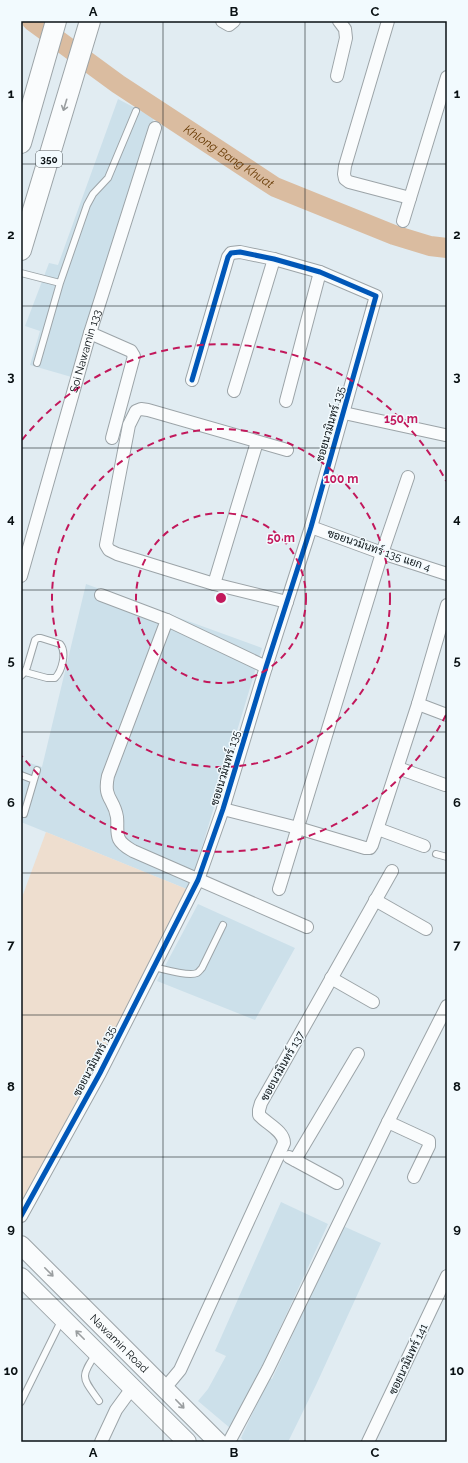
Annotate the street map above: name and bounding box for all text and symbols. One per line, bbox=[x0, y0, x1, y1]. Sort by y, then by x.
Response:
text: A bbox=[89, 4, 98, 19]
text: B bbox=[230, 4, 239, 19]
text: C bbox=[371, 4, 380, 19]
text: 1 bbox=[8, 86, 15, 101]
text: 1 bbox=[454, 86, 461, 101]
one-way arrow bbox=[61, 99, 68, 112]
water label: Khlong Bang Khuat bbox=[181, 122, 276, 191]
road number: 350 bbox=[36, 151, 62, 167]
text: 2 bbox=[7, 227, 15, 242]
text: 2 bbox=[453, 227, 461, 242]
street label: Soi Nawamin 133 bbox=[67, 308, 104, 394]
text: 3 bbox=[7, 369, 15, 384]
text: 3 bbox=[453, 369, 461, 384]
street label: ซอยนวมินทร์ 135 bbox=[312, 384, 347, 463]
text: 150 m bbox=[384, 412, 418, 426]
text: 100 m bbox=[324, 472, 358, 486]
text: 4 bbox=[7, 511, 15, 526]
text: 4 bbox=[453, 511, 461, 526]
street label: ซอยนวมินทร์ 135 แยก 4 bbox=[325, 525, 433, 574]
text: 50 m bbox=[267, 531, 295, 545]
centre of rings bbox=[214, 591, 228, 605]
text: 5 bbox=[7, 653, 15, 668]
text: 5 bbox=[453, 653, 461, 668]
street label: ซอยนวมินทร์ 135 bbox=[206, 728, 243, 807]
text: 6 bbox=[7, 795, 15, 810]
text: 6 bbox=[453, 795, 461, 810]
text: 7 bbox=[7, 937, 15, 952]
text: 7 bbox=[453, 937, 461, 952]
street label: ซอยนวมินทร์ 135 bbox=[69, 1023, 118, 1099]
street label: ซอยนวมินทร์ 137 bbox=[256, 1028, 307, 1103]
text: 8 bbox=[7, 1079, 15, 1094]
text: 8 bbox=[453, 1079, 461, 1094]
text: 9 bbox=[7, 1221, 15, 1236]
text: 9 bbox=[453, 1221, 461, 1236]
one-way arrow bbox=[44, 1267, 54, 1277]
street label: Nawamin Road bbox=[87, 1312, 151, 1376]
street label: ซอยนวมินทร์ 141 bbox=[385, 1321, 431, 1397]
one-way arrow bbox=[75, 1331, 85, 1340]
text: 10 bbox=[4, 1363, 18, 1378]
text: 10 bbox=[450, 1363, 464, 1378]
one-way arrow bbox=[175, 1399, 185, 1409]
text: A bbox=[89, 1445, 98, 1460]
text: B bbox=[230, 1445, 239, 1460]
text: C bbox=[371, 1445, 380, 1460]

